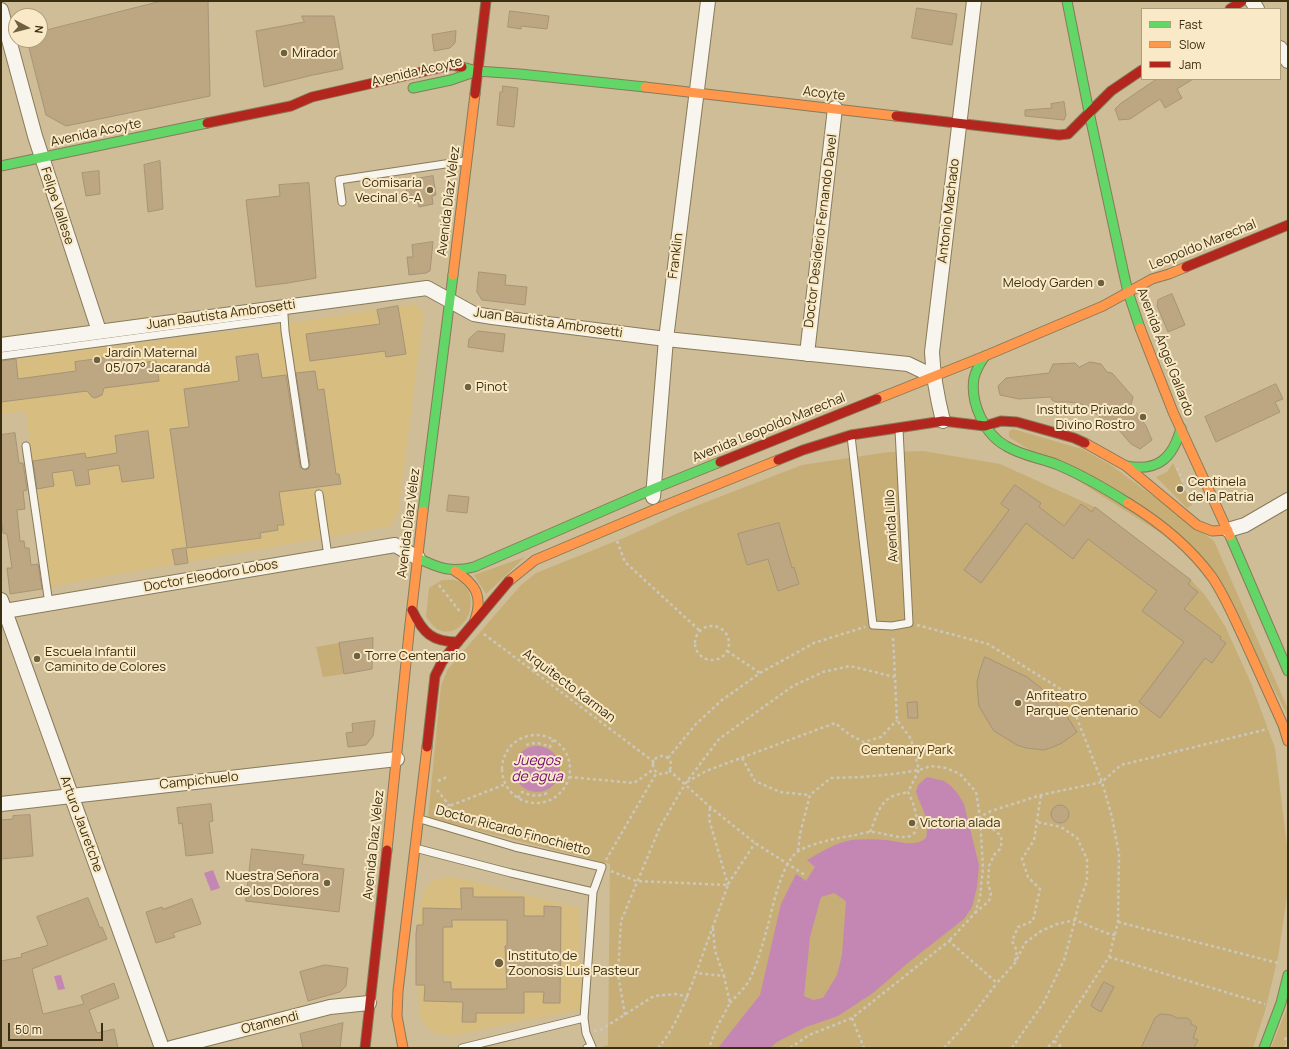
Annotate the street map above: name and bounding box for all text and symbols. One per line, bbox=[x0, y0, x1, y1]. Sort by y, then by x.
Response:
north arrow bbox=[8, 8, 48, 48]
legend bbox=[1141, 8, 1281, 80]
text: Fast bbox=[1179, 16, 1203, 33]
text: N bbox=[31, 25, 47, 34]
text: Slow bbox=[1179, 36, 1205, 53]
place label: Mirador bbox=[292, 45, 338, 61]
marker: Mirador bbox=[279, 48, 289, 58]
street label: Avenida Acoyte bbox=[370, 54, 464, 90]
text: Jam bbox=[1179, 56, 1201, 73]
street label: Acoyte bbox=[802, 84, 846, 104]
street label: Avenida Acoyte bbox=[49, 116, 143, 150]
street label: Doctor Desiderio Fernando Davel bbox=[801, 133, 841, 329]
street label: Avenida Díaz Vélez bbox=[435, 145, 463, 257]
street label: Antonio Machado bbox=[935, 158, 963, 264]
street label: Felipe Vallese bbox=[37, 165, 77, 247]
place label: Comisaría Vecinal 6-A bbox=[355, 175, 422, 206]
marker: Comisaría Vecinal 6-A bbox=[425, 185, 435, 195]
street label: Leopoldo Marechal bbox=[1147, 216, 1259, 274]
street label: Franklin bbox=[665, 232, 687, 280]
place label: Melody Garden bbox=[1003, 275, 1093, 291]
marker: Melody Garden bbox=[1096, 278, 1106, 288]
street label: Avenida Ángel Gallardo bbox=[1133, 286, 1197, 418]
street label: Juan Bautista Ambrosetti bbox=[145, 297, 297, 333]
street label: Juan Bautista Ambrosetti bbox=[472, 305, 624, 341]
place label: Jardín Maternal 05/07° Jacarandá bbox=[105, 345, 210, 376]
marker: Jardín Maternal 05/07° Jacarandá bbox=[92, 355, 102, 365]
place label: Pinot bbox=[476, 379, 507, 395]
marker: Pinot bbox=[463, 382, 473, 392]
street label: Avenida Leopoldo Marechal bbox=[690, 390, 848, 466]
place label: Instituto Privado Divino Rostro bbox=[1037, 402, 1135, 433]
marker: Instituto Privado Divino Rostro bbox=[1138, 412, 1148, 422]
street label: Avenida Díaz Vélez bbox=[395, 467, 423, 579]
place label: Centinela de la Patria bbox=[1188, 474, 1254, 505]
marker: Centinela de la Patria bbox=[1175, 484, 1185, 494]
street label: Avenida Lillo bbox=[882, 489, 902, 563]
street label: Doctor Eleodoro Lobos bbox=[143, 557, 279, 595]
place label: Escuela Infantil Caminito de Colores bbox=[45, 644, 166, 675]
street label: Arquitecto Karman bbox=[520, 646, 618, 726]
place label: Torre Centenario bbox=[365, 648, 466, 664]
marker: Torre Centenario bbox=[352, 651, 362, 661]
marker: Escuela Infantil Caminito de Colores bbox=[32, 654, 42, 664]
place label: Anfiteatro Parque Centenario bbox=[1026, 688, 1138, 719]
marker: Anfiteatro Parque Centenario bbox=[1013, 698, 1023, 708]
park label: Centenary Park bbox=[861, 742, 953, 758]
water label: Juegos de agua bbox=[511, 753, 563, 786]
street label: Campichuelo bbox=[159, 769, 239, 793]
street label: Arturo Jauretche bbox=[56, 774, 106, 874]
street label: Avenida Díaz Vélez bbox=[360, 789, 388, 901]
street label: Doctor Ricardo Finochietto bbox=[434, 803, 592, 859]
place label: Victoria alada bbox=[920, 815, 1000, 831]
marker: Victoria alada bbox=[907, 818, 917, 828]
place label: Nuestra Señora de los Dolores bbox=[226, 868, 319, 899]
marker: Nuestra Señora de los Dolores bbox=[322, 878, 332, 888]
place label: Instituto de Zoonosis Luis Pasteur bbox=[508, 948, 639, 979]
marker: Instituto de Zoonosis Luis Pasteur bbox=[493, 957, 505, 969]
street label: Otamendi bbox=[240, 1008, 300, 1038]
scale bar bbox=[10, 1015, 105, 1041]
text: 50 m bbox=[15, 1021, 42, 1038]

